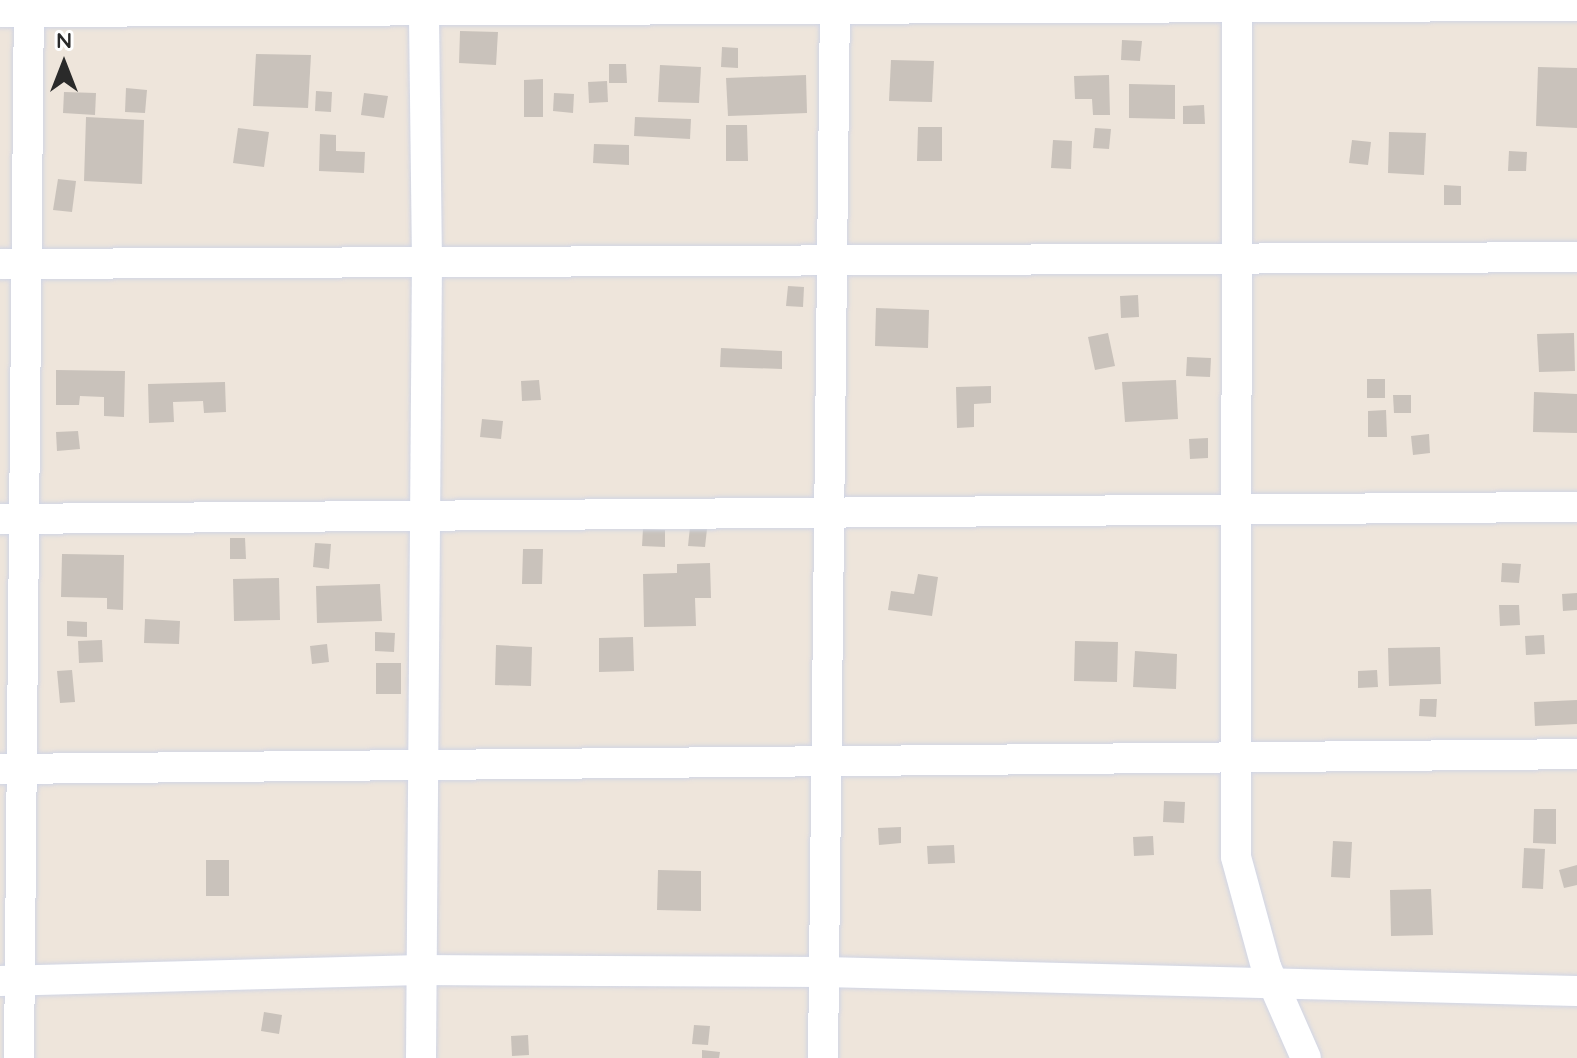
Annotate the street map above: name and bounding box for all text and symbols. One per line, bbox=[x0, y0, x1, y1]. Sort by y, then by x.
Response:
north arrow bbox=[24, 24, 104, 104]
text: N bbox=[56, 26, 72, 54]

